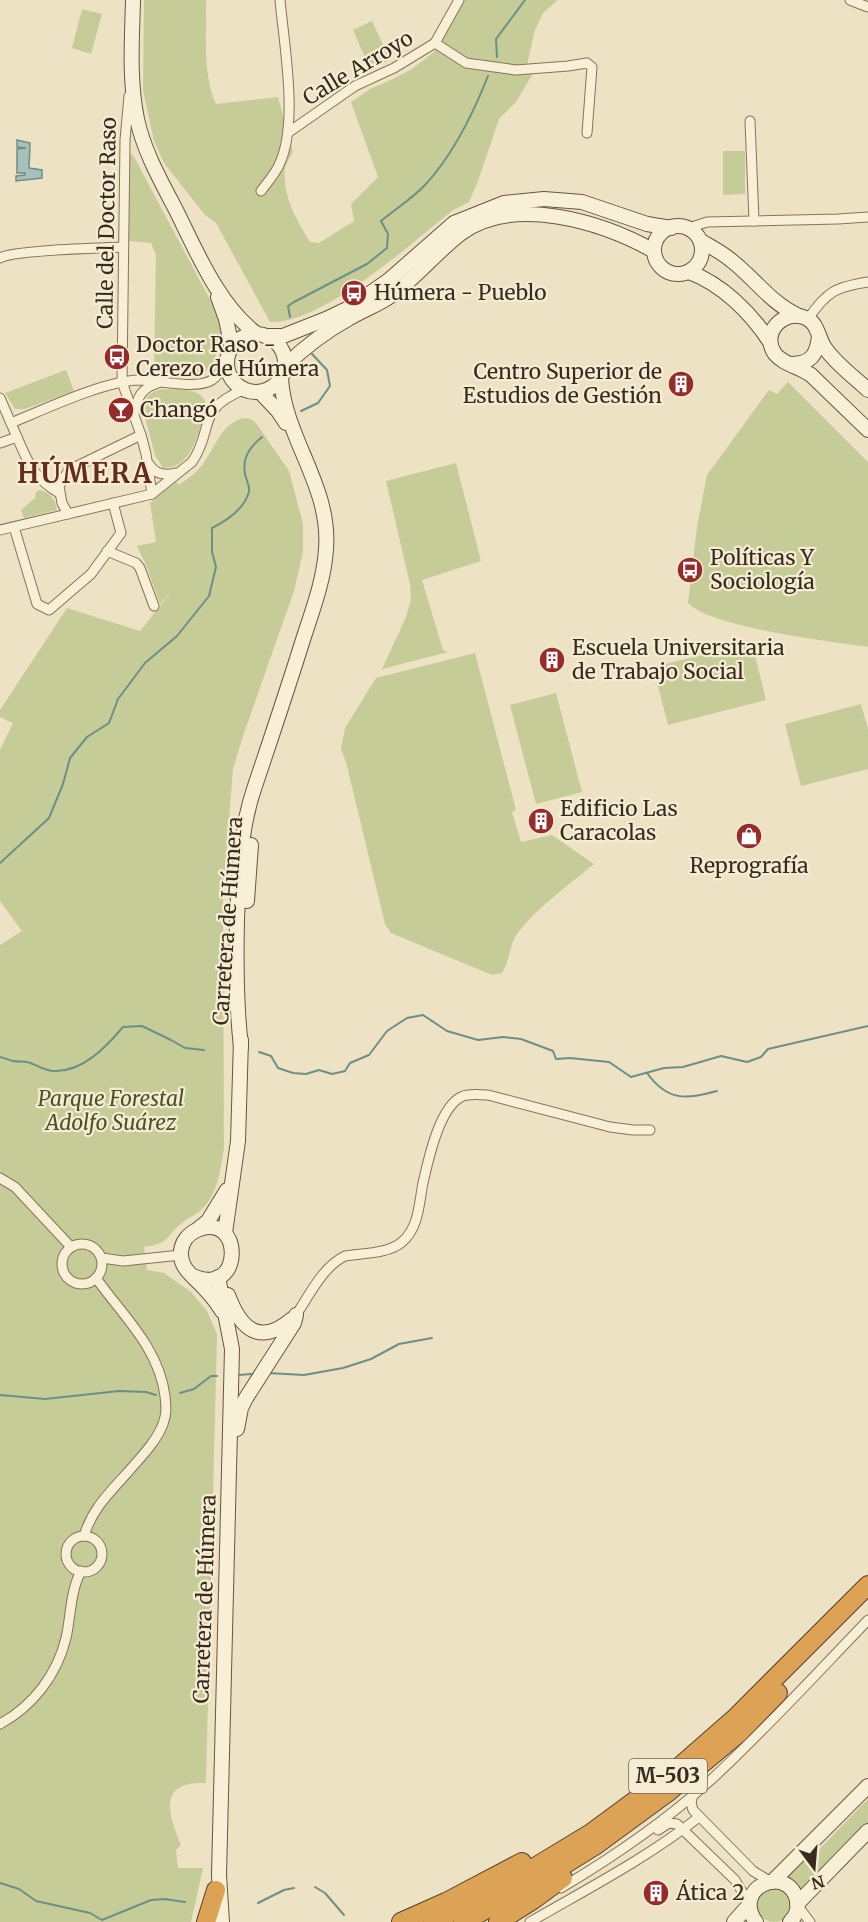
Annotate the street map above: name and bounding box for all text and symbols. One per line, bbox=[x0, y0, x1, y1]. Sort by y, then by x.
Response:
street label: Calle Arroyo bbox=[298, 24, 418, 111]
street label: Calle del Doctor Raso bbox=[91, 117, 122, 329]
bus stop icon: Húmera - Pueblo bbox=[339, 278, 369, 308]
place label: Húmera - Pueblo bbox=[374, 279, 546, 306]
place label: Doctor Raso - Cerezo de Húmera bbox=[136, 331, 319, 382]
bus stop icon: Doctor Raso - Cerezo de Húmera bbox=[102, 342, 132, 372]
place label: Centro Superior de Estudios de Gestión bbox=[463, 358, 662, 409]
building icon: Centro Superior de Estudios de Gestión bbox=[666, 369, 696, 399]
bar icon: Changó bbox=[106, 395, 136, 425]
place label: Changó bbox=[140, 396, 217, 423]
district label: HÚMERA bbox=[17, 454, 153, 490]
place label: Políticas Y Sociología bbox=[710, 544, 815, 595]
bus stop icon: Políticas Y Sociología bbox=[675, 555, 705, 585]
place label: Escuela Universitaria de Trabajo Social bbox=[572, 634, 784, 685]
building icon: Escuela Universitaria de Trabajo Social bbox=[537, 645, 567, 675]
place label: Edificio Las Caracolas bbox=[560, 795, 678, 846]
building icon: Edificio Las Caracolas bbox=[526, 806, 556, 836]
street label: Carretera de Húmera bbox=[207, 816, 248, 1026]
shop icon: Reprografía bbox=[734, 821, 764, 851]
place label: Reprografía bbox=[689, 852, 809, 879]
park label: Parque Forestal Adolfo Suárez bbox=[38, 1085, 184, 1136]
street label: Carretera de Húmera bbox=[187, 1494, 222, 1704]
road number: M-503 bbox=[629, 1759, 707, 1793]
north arrow bbox=[784, 1838, 844, 1898]
text: N bbox=[809, 1871, 827, 1894]
building icon: Ática 2 bbox=[641, 1878, 671, 1908]
place label: Ática 2 bbox=[675, 1878, 745, 1906]

